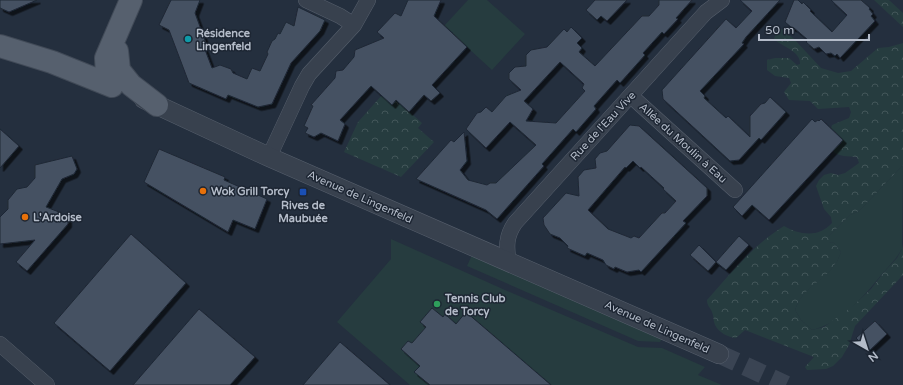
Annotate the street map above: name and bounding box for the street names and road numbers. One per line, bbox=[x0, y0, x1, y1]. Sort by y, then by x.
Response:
street label: Rue de l'Eau Vive bbox=[568, 89, 638, 163]
street label: Allée du Moulin à Eau bbox=[637, 100, 729, 186]
street label: Avenue de Lingenfeld bbox=[305, 168, 415, 226]
street label: Avenue de Lingenfeld bbox=[602, 298, 712, 356]

